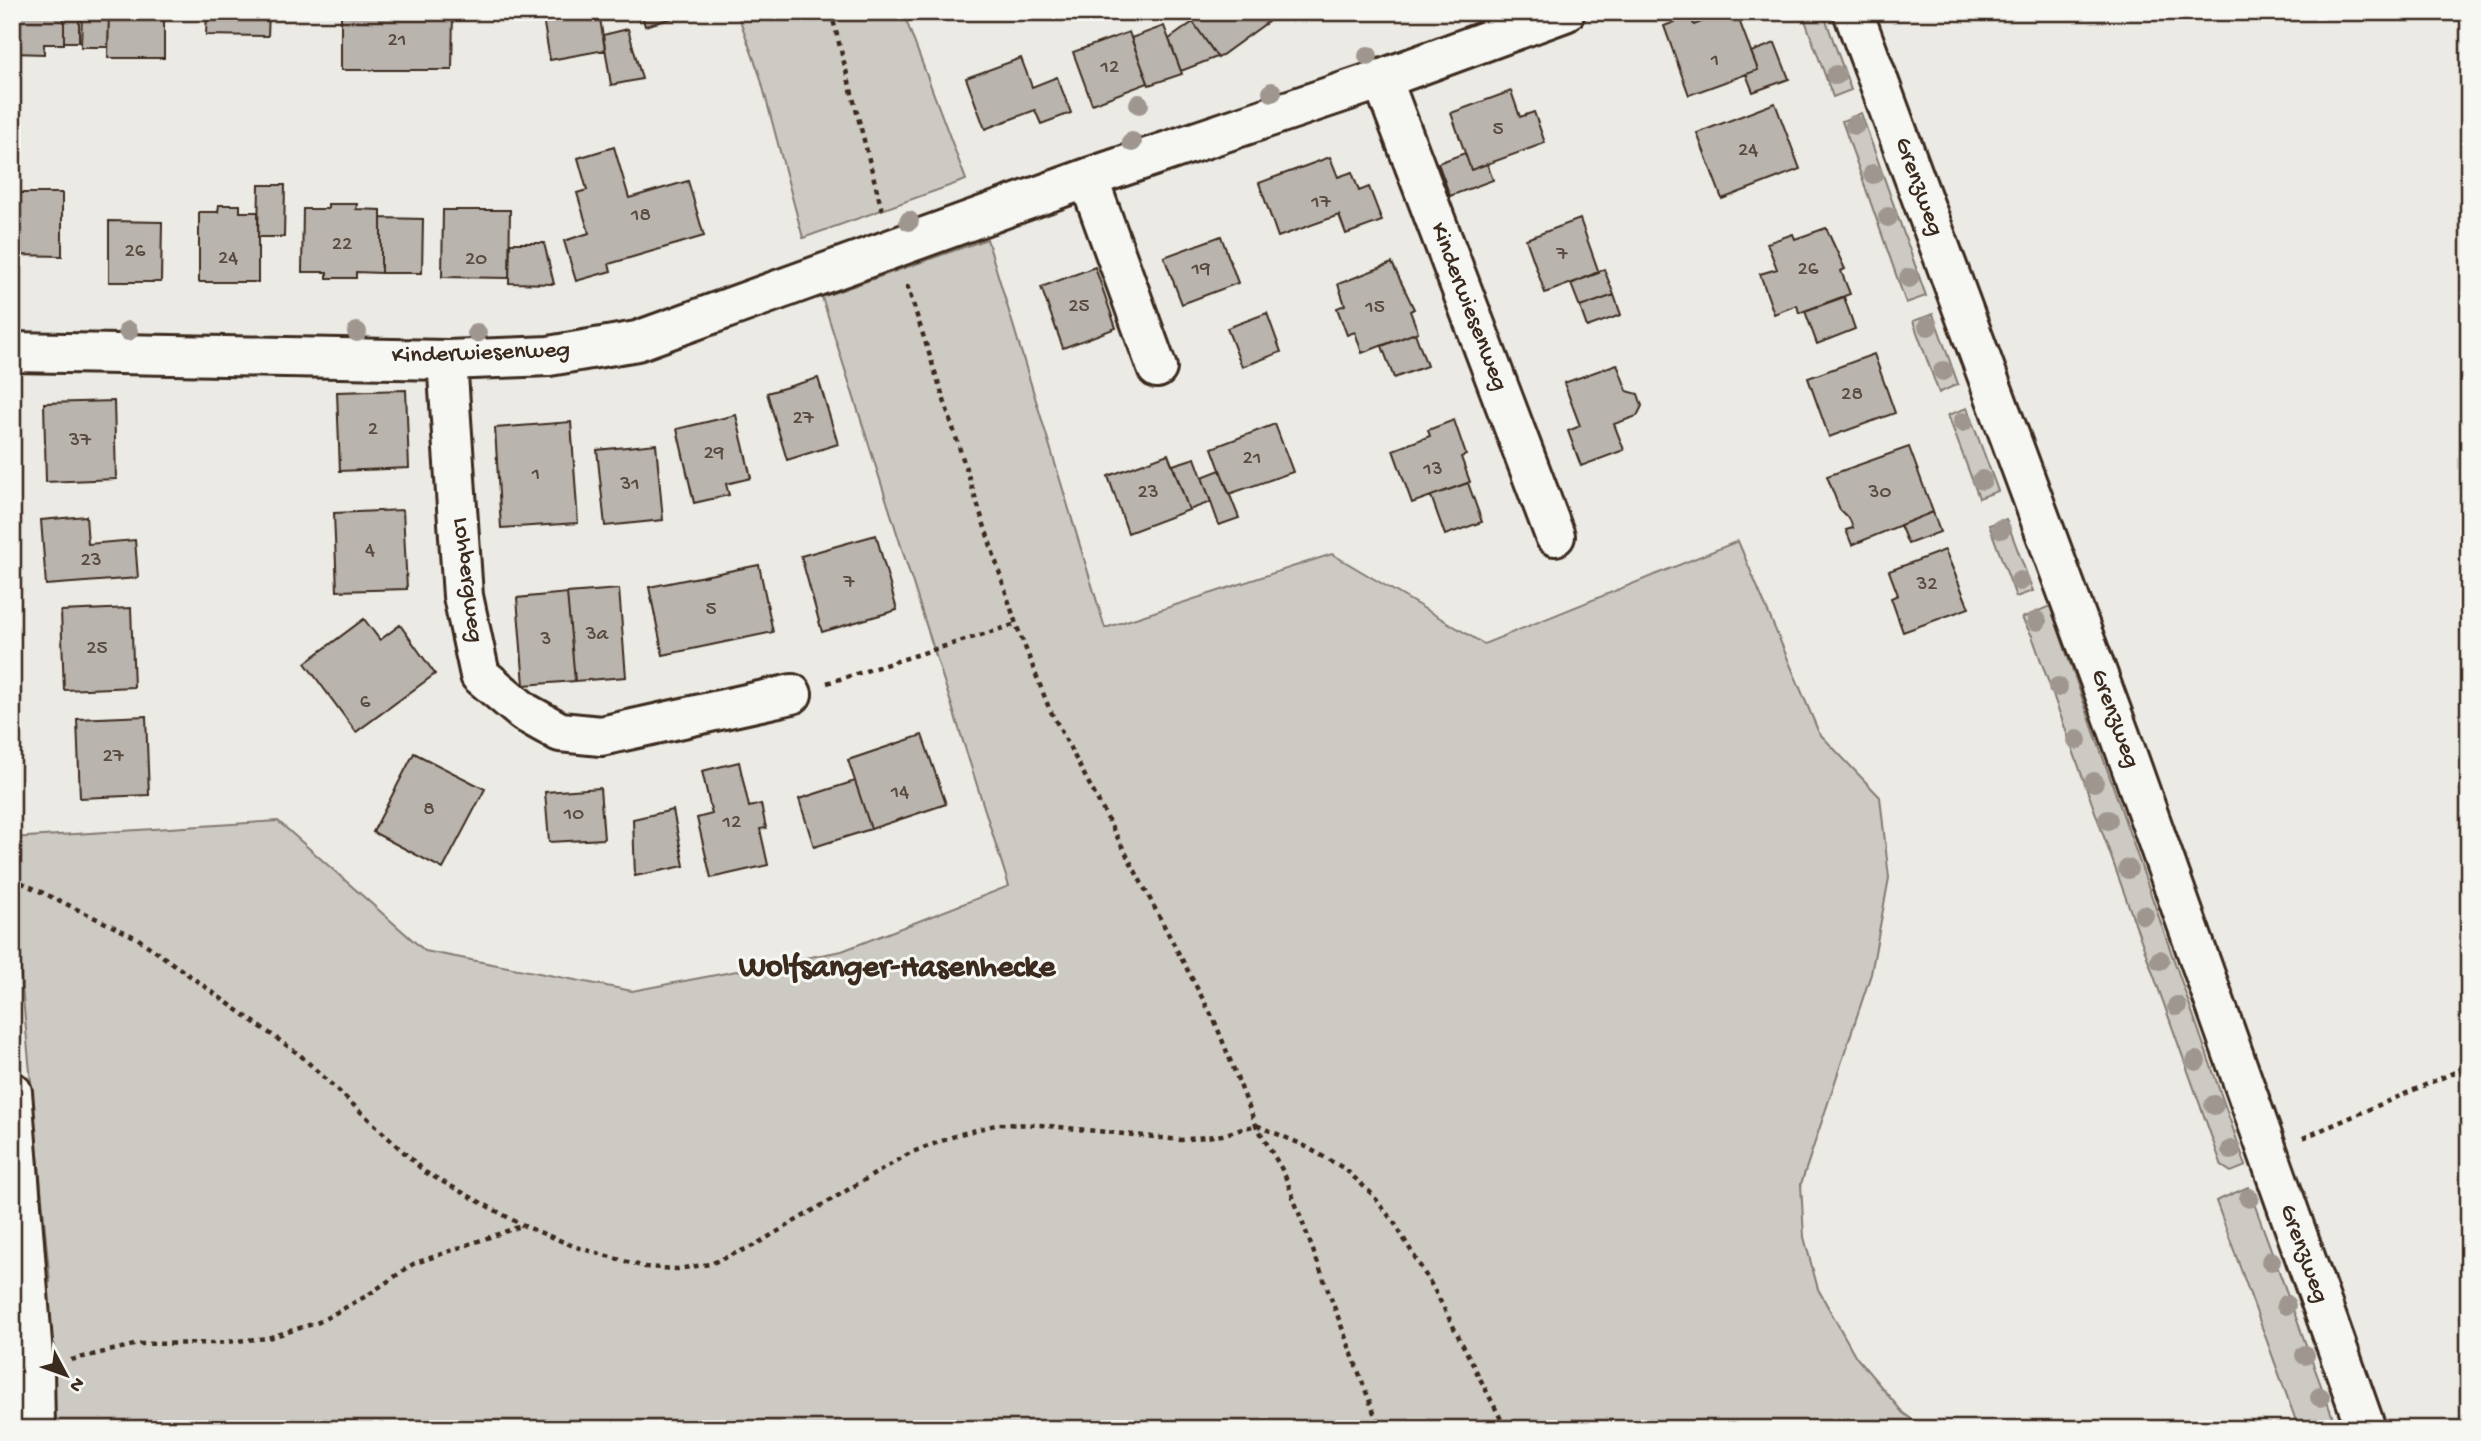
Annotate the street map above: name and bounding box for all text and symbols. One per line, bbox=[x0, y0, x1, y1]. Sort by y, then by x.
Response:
house number: 21 bbox=[388, 29, 406, 54]
house number: 1 bbox=[1710, 49, 1719, 74]
house number: 12 bbox=[1100, 56, 1119, 81]
house number: 5 bbox=[1492, 118, 1504, 143]
street label: Grenzweg bbox=[1887, 134, 1949, 240]
house number: 24 bbox=[1738, 139, 1758, 164]
house number: 17 bbox=[1310, 191, 1332, 216]
house number: 18 bbox=[630, 204, 651, 229]
street label: Kinderwiesenweg bbox=[1423, 219, 1513, 395]
house number: 22 bbox=[332, 233, 352, 258]
house number: 26 bbox=[125, 240, 146, 265]
house number: 7 bbox=[1556, 243, 1569, 268]
house number: 24 bbox=[218, 247, 238, 272]
house number: 20 bbox=[465, 248, 487, 273]
house number: 19 bbox=[1190, 258, 1211, 283]
house number: 26 bbox=[1798, 258, 1819, 283]
house number: 25 bbox=[1068, 295, 1090, 320]
house number: 15 bbox=[1364, 296, 1385, 321]
street label: Kinderwiesenweg bbox=[391, 336, 571, 372]
house number: 28 bbox=[1841, 383, 1863, 408]
house number: 27 bbox=[792, 407, 815, 432]
house number: 2 bbox=[368, 418, 378, 443]
house number: 37 bbox=[68, 429, 92, 454]
house number: 29 bbox=[704, 442, 725, 467]
house number: 21 bbox=[1243, 447, 1261, 472]
house number: 13 bbox=[1422, 458, 1443, 483]
house number: 1 bbox=[531, 463, 540, 488]
house number: 31 bbox=[619, 473, 640, 498]
house number: 23 bbox=[1137, 481, 1159, 506]
house number: 30 bbox=[1868, 481, 1891, 506]
street label: Lohbergweg bbox=[445, 516, 489, 644]
house number: 4 bbox=[365, 539, 375, 564]
house number: 23 bbox=[80, 549, 102, 574]
house number: 7 bbox=[843, 571, 856, 596]
house number: 32 bbox=[1915, 573, 1938, 598]
house number: 5 bbox=[705, 598, 717, 623]
house number: 3a bbox=[585, 623, 610, 648]
house number: 3 bbox=[540, 628, 551, 653]
house number: 25 bbox=[86, 637, 108, 662]
street label: Grenzweg bbox=[2083, 666, 2145, 772]
house number: 6 bbox=[360, 691, 371, 716]
house number: 27 bbox=[102, 745, 125, 770]
house number: 14 bbox=[890, 781, 909, 806]
house number: 8 bbox=[423, 798, 435, 823]
house number: 10 bbox=[563, 803, 584, 828]
house number: 12 bbox=[722, 811, 741, 836]
district label: Wolfsanger-Hasenhecke bbox=[738, 950, 1057, 988]
street label: Grenzweg bbox=[2272, 1201, 2334, 1307]
north arrow bbox=[32, 1340, 102, 1410]
text: N bbox=[63, 1372, 89, 1396]

